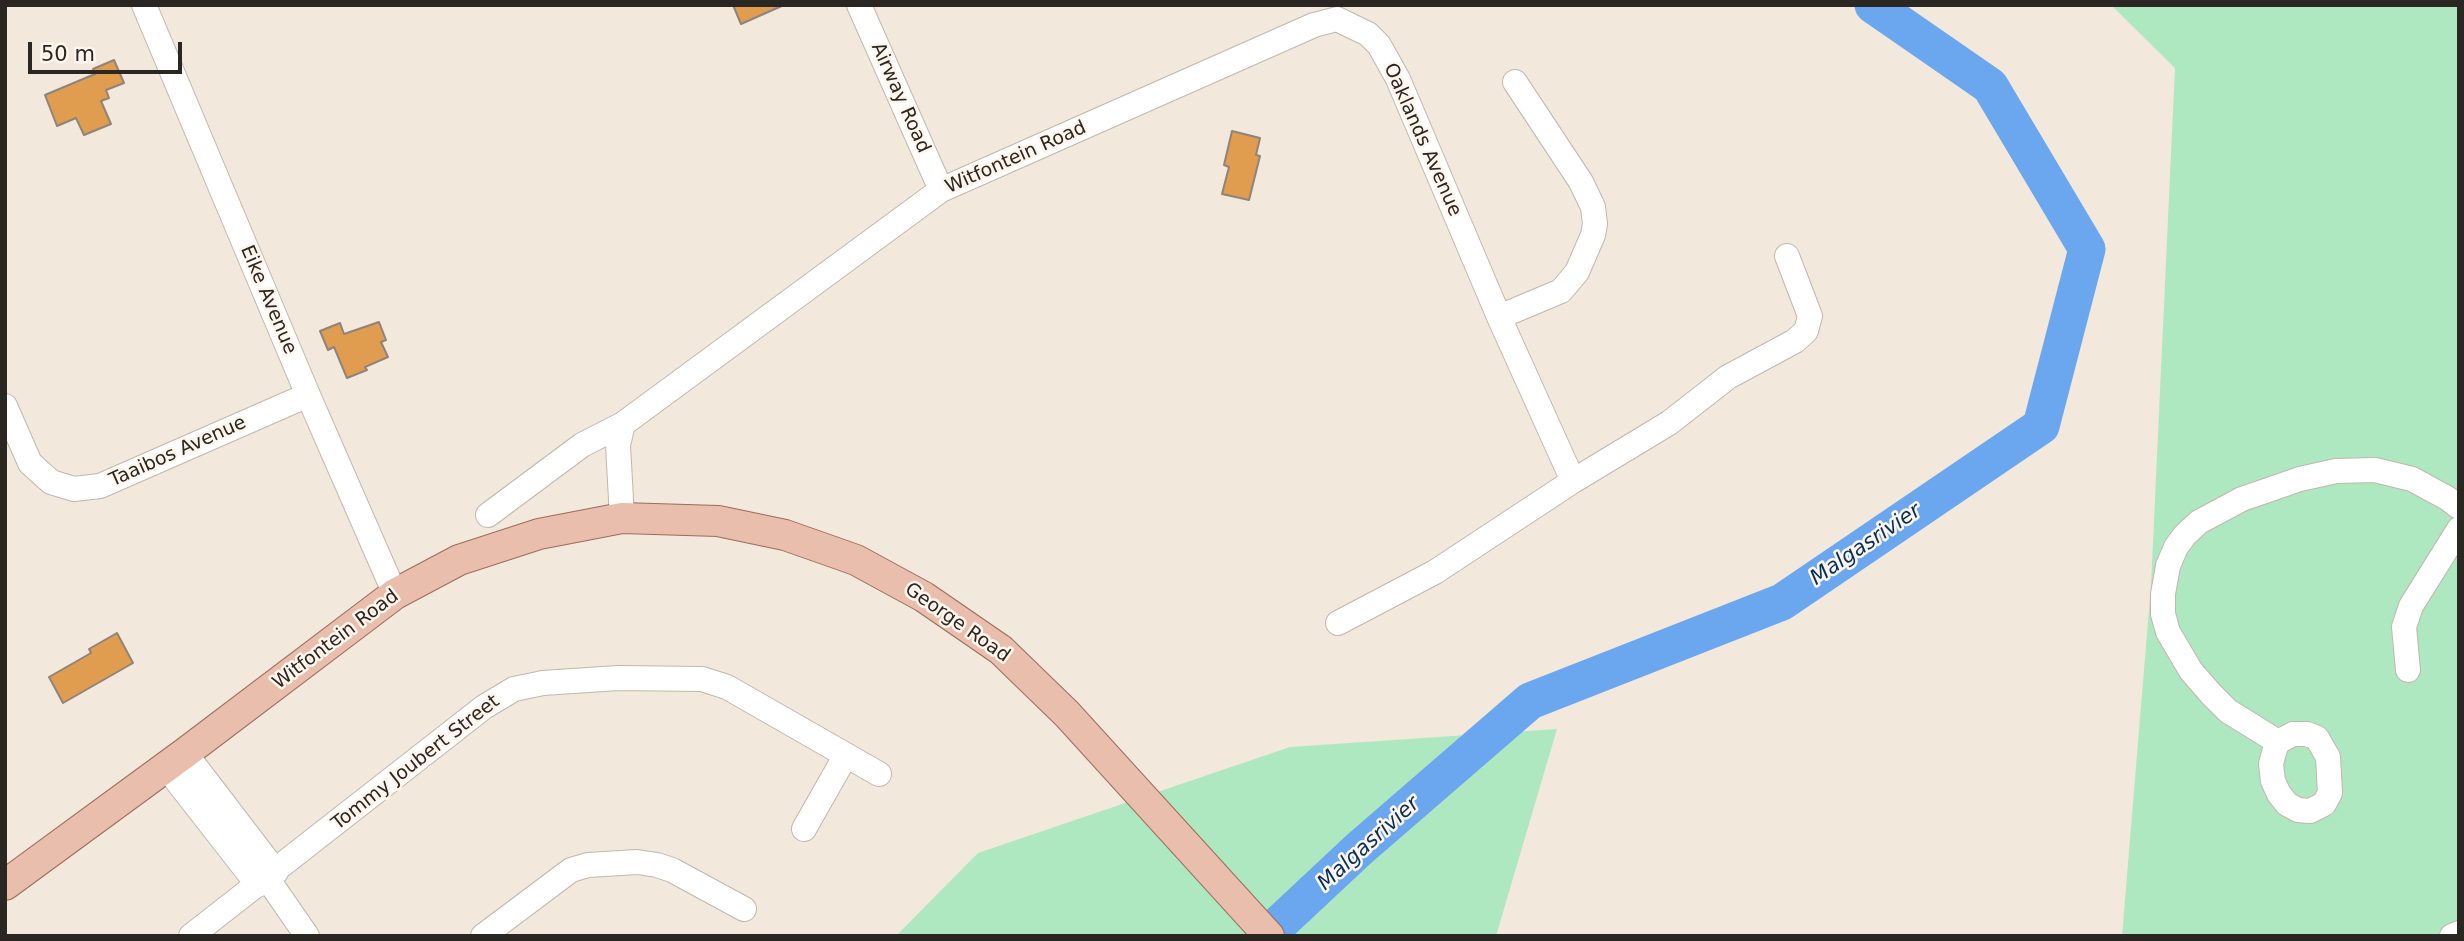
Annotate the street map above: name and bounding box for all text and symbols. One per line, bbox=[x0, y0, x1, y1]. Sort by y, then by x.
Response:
scale bar bbox=[32, 28, 186, 72]
street label: Airway Road bbox=[866, 39, 934, 157]
text: 50 m bbox=[41, 42, 95, 66]
street label: Oaklands Avenue bbox=[1378, 60, 1466, 220]
street label: Witfontein Road bbox=[942, 117, 1090, 199]
street label: Eike Avenue bbox=[235, 242, 301, 358]
street label: Taaibos Avenue bbox=[106, 412, 250, 492]
water label: Malgasrivier bbox=[1806, 499, 1926, 591]
street label: George Road bbox=[900, 578, 1014, 668]
street label: Witfontein Road bbox=[269, 585, 403, 695]
street label: Tommy Joubert Street bbox=[328, 690, 504, 836]
water label: Malgasrivier bbox=[1313, 792, 1425, 896]

